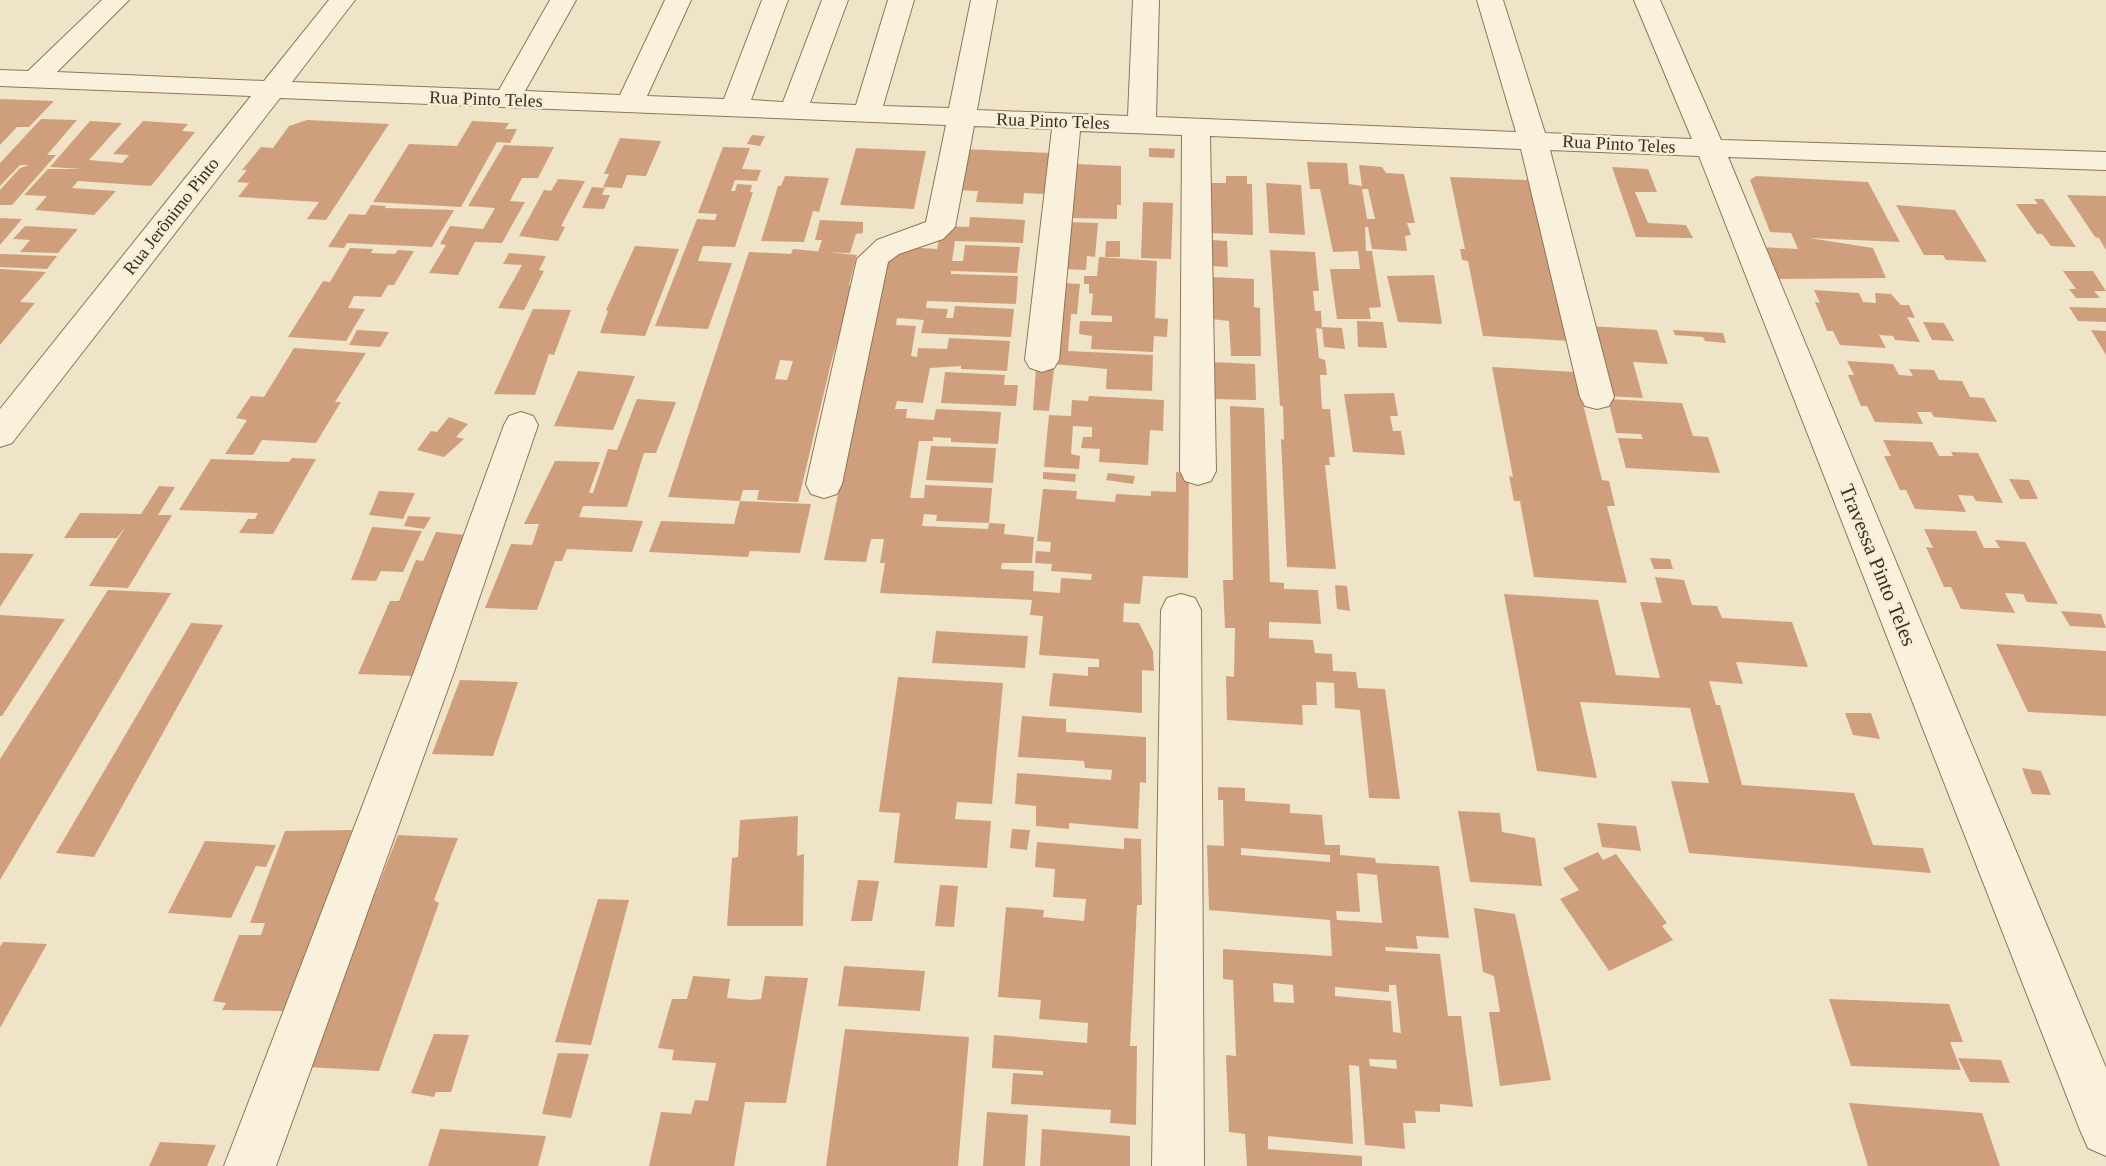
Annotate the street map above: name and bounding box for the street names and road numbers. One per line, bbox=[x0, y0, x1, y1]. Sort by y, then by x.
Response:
street label: Rua Pinto Teles bbox=[429, 87, 543, 111]
street label: Rua Pinto Teles bbox=[996, 109, 1110, 133]
street label: Rua Pinto Teles bbox=[1562, 131, 1676, 157]
street label: Rua Jerônimo Pinto bbox=[119, 154, 223, 278]
street label: Travessa Pinto Teles bbox=[1835, 481, 1921, 649]

